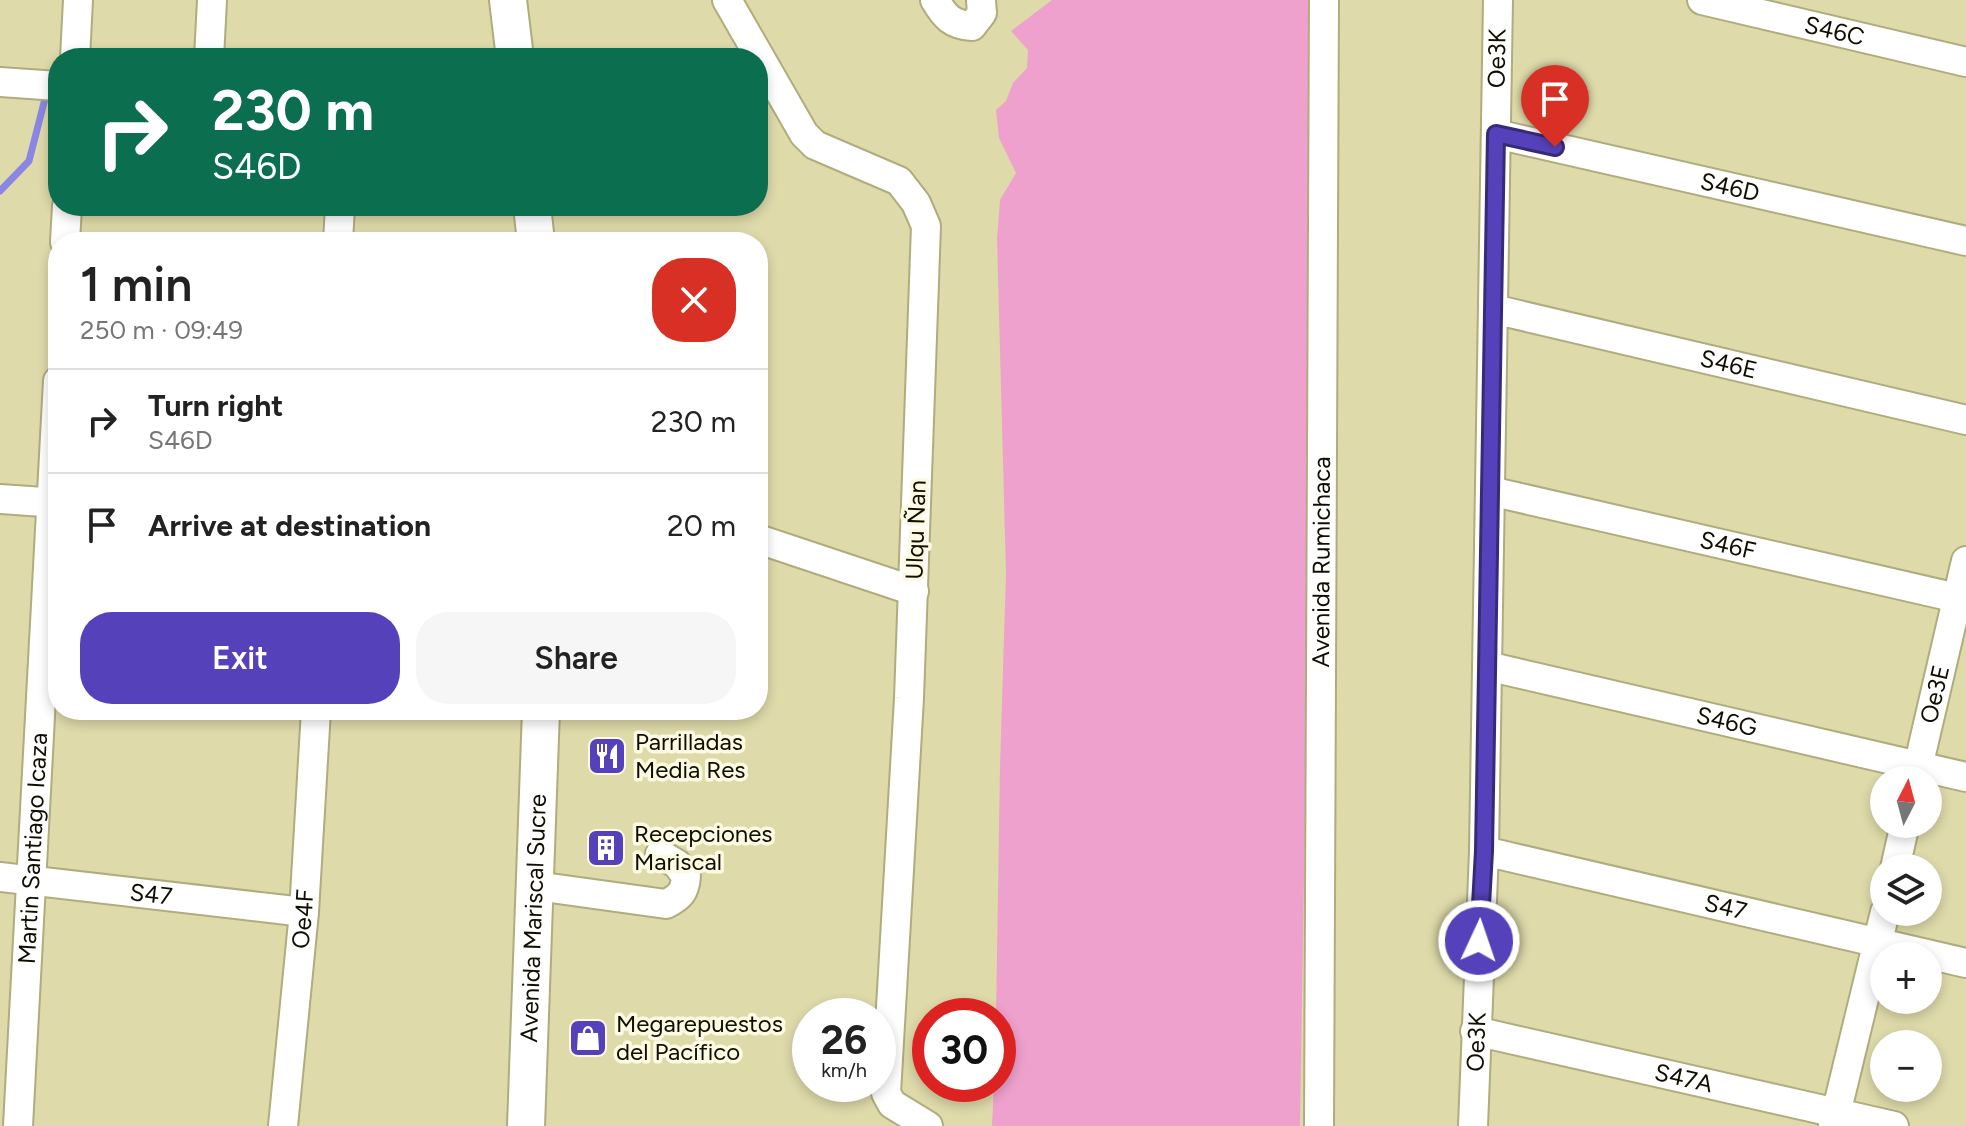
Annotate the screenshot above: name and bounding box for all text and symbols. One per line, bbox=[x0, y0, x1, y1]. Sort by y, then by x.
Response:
street label: S46C bbox=[1802, 10, 1867, 52]
street label: Oe3K bbox=[1482, 28, 1512, 88]
pin bbox=[1521, 65, 1589, 147]
text: 230 m bbox=[212, 77, 374, 144]
icon: arrive bbox=[1533, 77, 1577, 121]
icon: right bbox=[80, 80, 184, 184]
text: S46D bbox=[212, 145, 302, 188]
street label: S46D bbox=[1698, 166, 1762, 208]
text: 1 min bbox=[80, 255, 192, 313]
button: close bbox=[652, 258, 736, 342]
text: 250 m · 09:49 bbox=[80, 314, 243, 346]
street label: S46E bbox=[1697, 343, 1760, 384]
text: Turn right bbox=[148, 387, 283, 424]
icon: right bbox=[80, 399, 124, 443]
text: 230 m bbox=[651, 403, 736, 440]
text: S46D bbox=[148, 424, 213, 456]
street label: Avenida Rumichaca bbox=[1306, 457, 1336, 667]
street label: Ulqu Ñan bbox=[899, 480, 932, 580]
icon: arrive bbox=[80, 503, 124, 547]
text: Arrive at destination bbox=[148, 507, 431, 544]
text: 20 m bbox=[667, 507, 736, 544]
street label: S46F bbox=[1697, 525, 1759, 565]
button: Exit bbox=[80, 612, 400, 704]
button: Share bbox=[416, 612, 736, 704]
street label: Oe3E bbox=[1914, 662, 1955, 726]
street label: S46G bbox=[1694, 700, 1760, 742]
place label: Parrilladas Media Res bbox=[635, 727, 746, 784]
street label: Martin Santiago Icaza bbox=[12, 732, 53, 965]
restaurant icon: Parrilladas Media Res bbox=[586, 735, 628, 777]
north arrow bbox=[1870, 766, 1942, 838]
map controls bbox=[1870, 766, 1942, 1102]
street label: Avenida Mariscal Sucre bbox=[514, 793, 552, 1043]
place label: Recepciones Mariscal bbox=[634, 819, 773, 876]
building icon: Recepciones Mariscal bbox=[585, 827, 627, 869]
button: layers bbox=[1870, 854, 1942, 926]
street label: S47 bbox=[128, 877, 174, 911]
street label: Oe4F bbox=[285, 888, 319, 950]
street label: S47 bbox=[1702, 888, 1750, 926]
position arrow bbox=[1437, 899, 1521, 983]
button: + bbox=[1870, 942, 1942, 1014]
speed limit sign: 30 bbox=[912, 998, 1016, 1102]
place label: Megarepuestos del Pacífico bbox=[616, 1009, 783, 1066]
street label: Oe3K bbox=[1460, 1011, 1492, 1072]
text: 26 bbox=[821, 1016, 867, 1064]
shop icon: Megarepuestos del Pacífico bbox=[567, 1017, 609, 1059]
button: − bbox=[1870, 1030, 1942, 1102]
street label: S47A bbox=[1652, 1057, 1716, 1099]
text: km/h bbox=[821, 1058, 867, 1082]

